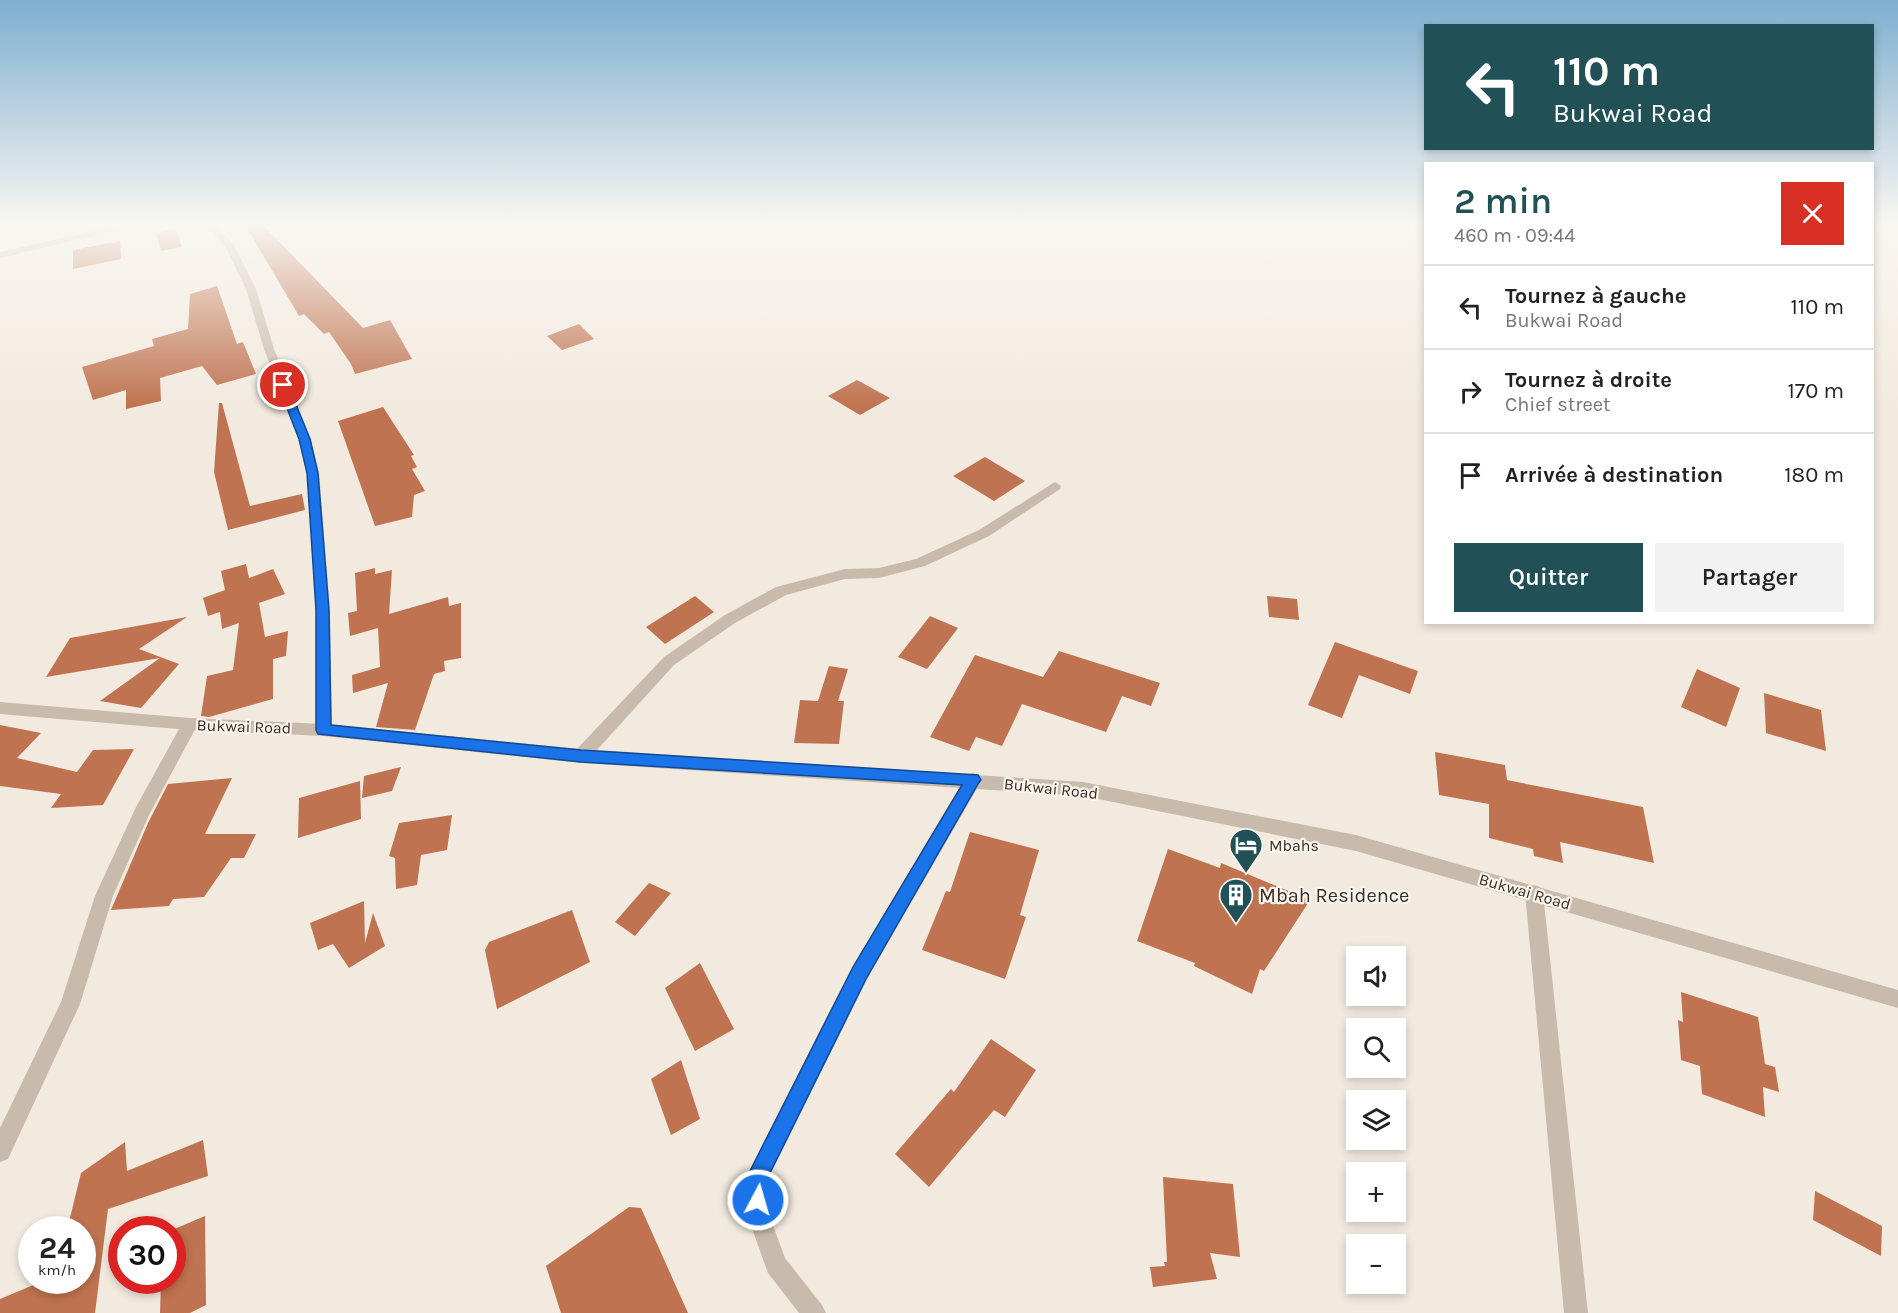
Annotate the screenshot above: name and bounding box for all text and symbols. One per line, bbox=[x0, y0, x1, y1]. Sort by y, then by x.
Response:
text: 110 m bbox=[1553, 46, 1660, 96]
icon: left bbox=[1454, 48, 1532, 126]
text: Bukwai Road bbox=[1553, 97, 1712, 129]
text: 2 min bbox=[1454, 180, 1552, 222]
button: close bbox=[1781, 182, 1844, 245]
text: 460 m · 09:44 bbox=[1454, 224, 1575, 247]
text: Tournez à gauche bbox=[1505, 283, 1686, 309]
icon: left bbox=[1454, 291, 1487, 324]
text: 110 m bbox=[1791, 294, 1844, 320]
text: Bukwai Road bbox=[1505, 309, 1623, 332]
pin bbox=[257, 359, 308, 410]
text: Tournez à droite bbox=[1505, 367, 1672, 393]
icon: arrive bbox=[266, 368, 299, 401]
icon: right bbox=[1454, 375, 1487, 408]
text: 170 m bbox=[1788, 378, 1844, 404]
text: Chief street bbox=[1505, 393, 1610, 416]
icon: arrive bbox=[1454, 459, 1487, 492]
text: Arrivée à destination bbox=[1505, 462, 1723, 488]
text: 180 m bbox=[1784, 462, 1844, 488]
button: Quitter bbox=[1454, 543, 1643, 612]
button: Partager bbox=[1655, 543, 1844, 612]
street label: Bukwai Road bbox=[196, 715, 292, 738]
street label: Bukwai Road bbox=[1003, 774, 1099, 803]
hotel icon: Mbahs bbox=[1228, 827, 1264, 874]
place label: Mbahs bbox=[1269, 836, 1319, 855]
street label: Bukwai Road bbox=[1477, 869, 1573, 914]
building icon: Mbah Residence bbox=[1218, 877, 1254, 924]
place label: Mbah Residence bbox=[1259, 884, 1409, 907]
map controls bbox=[1346, 946, 1406, 1294]
button: sound bbox=[1346, 946, 1406, 1006]
button: search bbox=[1346, 1018, 1406, 1078]
button: layers bbox=[1346, 1090, 1406, 1150]
button: + bbox=[1346, 1162, 1406, 1222]
position arrow bbox=[726, 1168, 790, 1232]
speed limit sign: 30 bbox=[108, 1216, 186, 1294]
text: 24 bbox=[39, 1230, 75, 1266]
button: − bbox=[1346, 1234, 1406, 1294]
text: km/h bbox=[38, 1261, 76, 1279]

